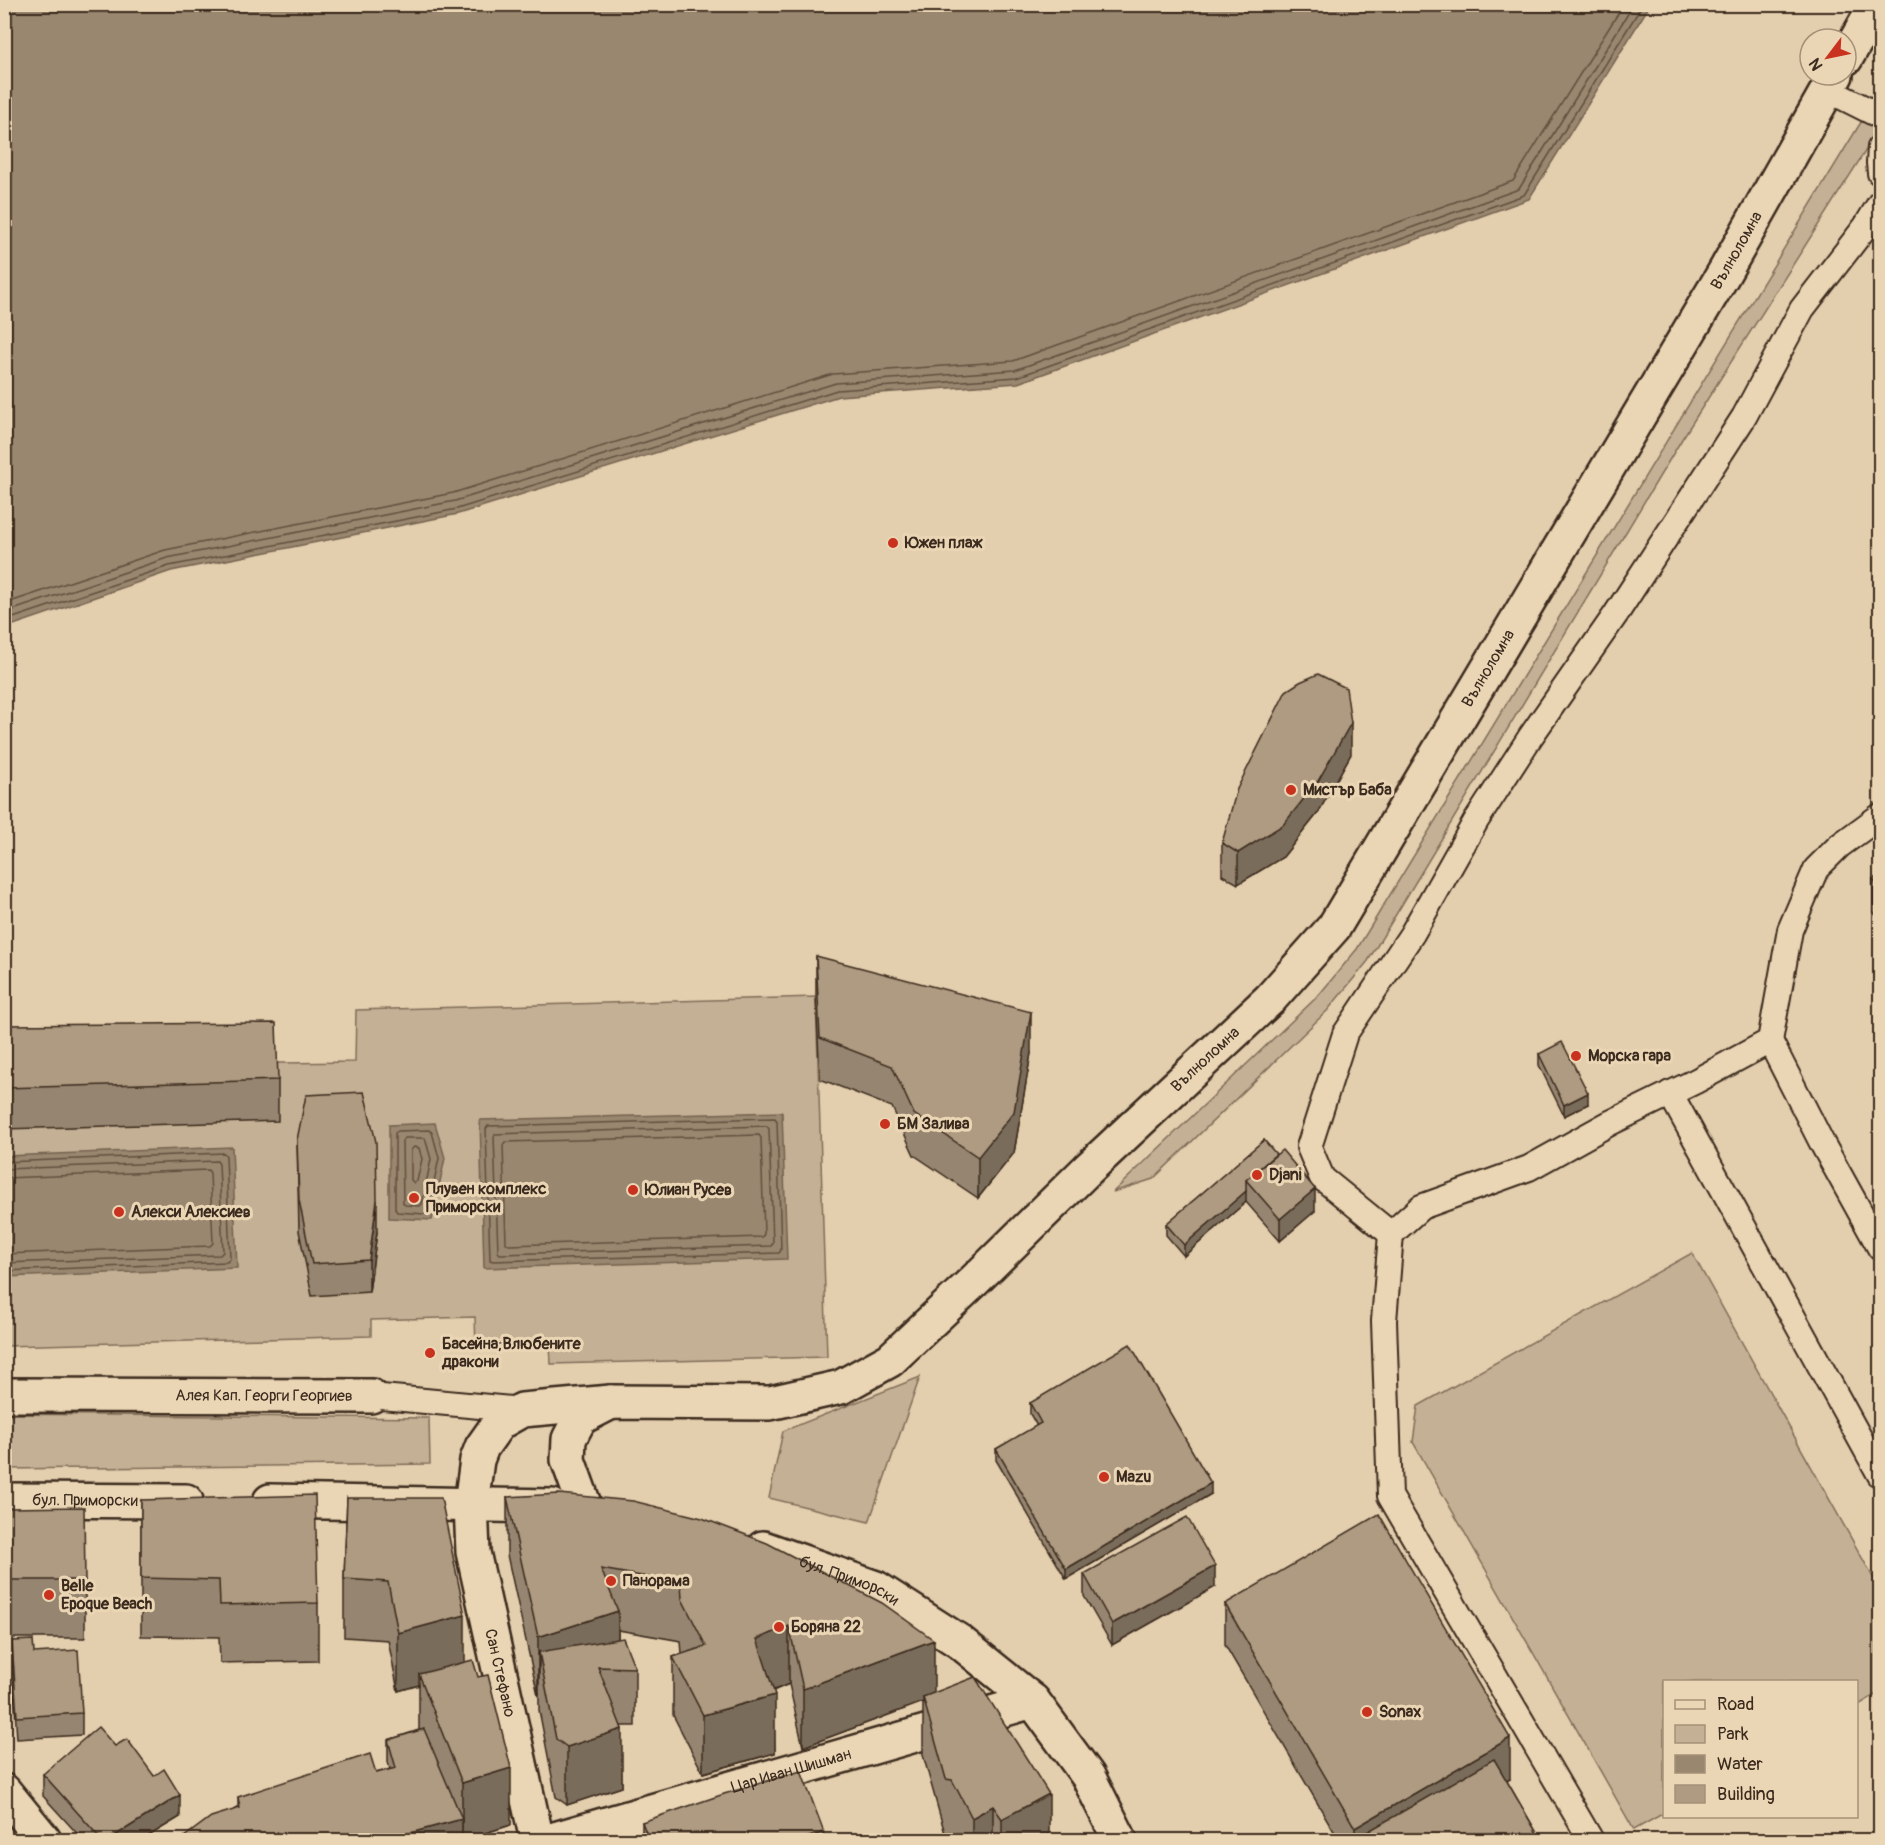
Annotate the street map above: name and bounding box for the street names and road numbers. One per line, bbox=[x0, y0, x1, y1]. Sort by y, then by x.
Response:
street label: Вълноломна bbox=[1706, 208, 1767, 293]
street label: Вълноломна bbox=[1457, 626, 1519, 711]
street label: Вълноломна bbox=[1167, 1022, 1244, 1096]
street label: Алея Кап. Георги Георгиев bbox=[175, 1385, 353, 1406]
street label: бул. Приморски bbox=[32, 1490, 138, 1511]
street label: бул. Приморски bbox=[796, 1552, 903, 1610]
street label: Сан Стефано bbox=[480, 1627, 520, 1719]
street label: Цар Иван Шишман bbox=[729, 1744, 853, 1797]

